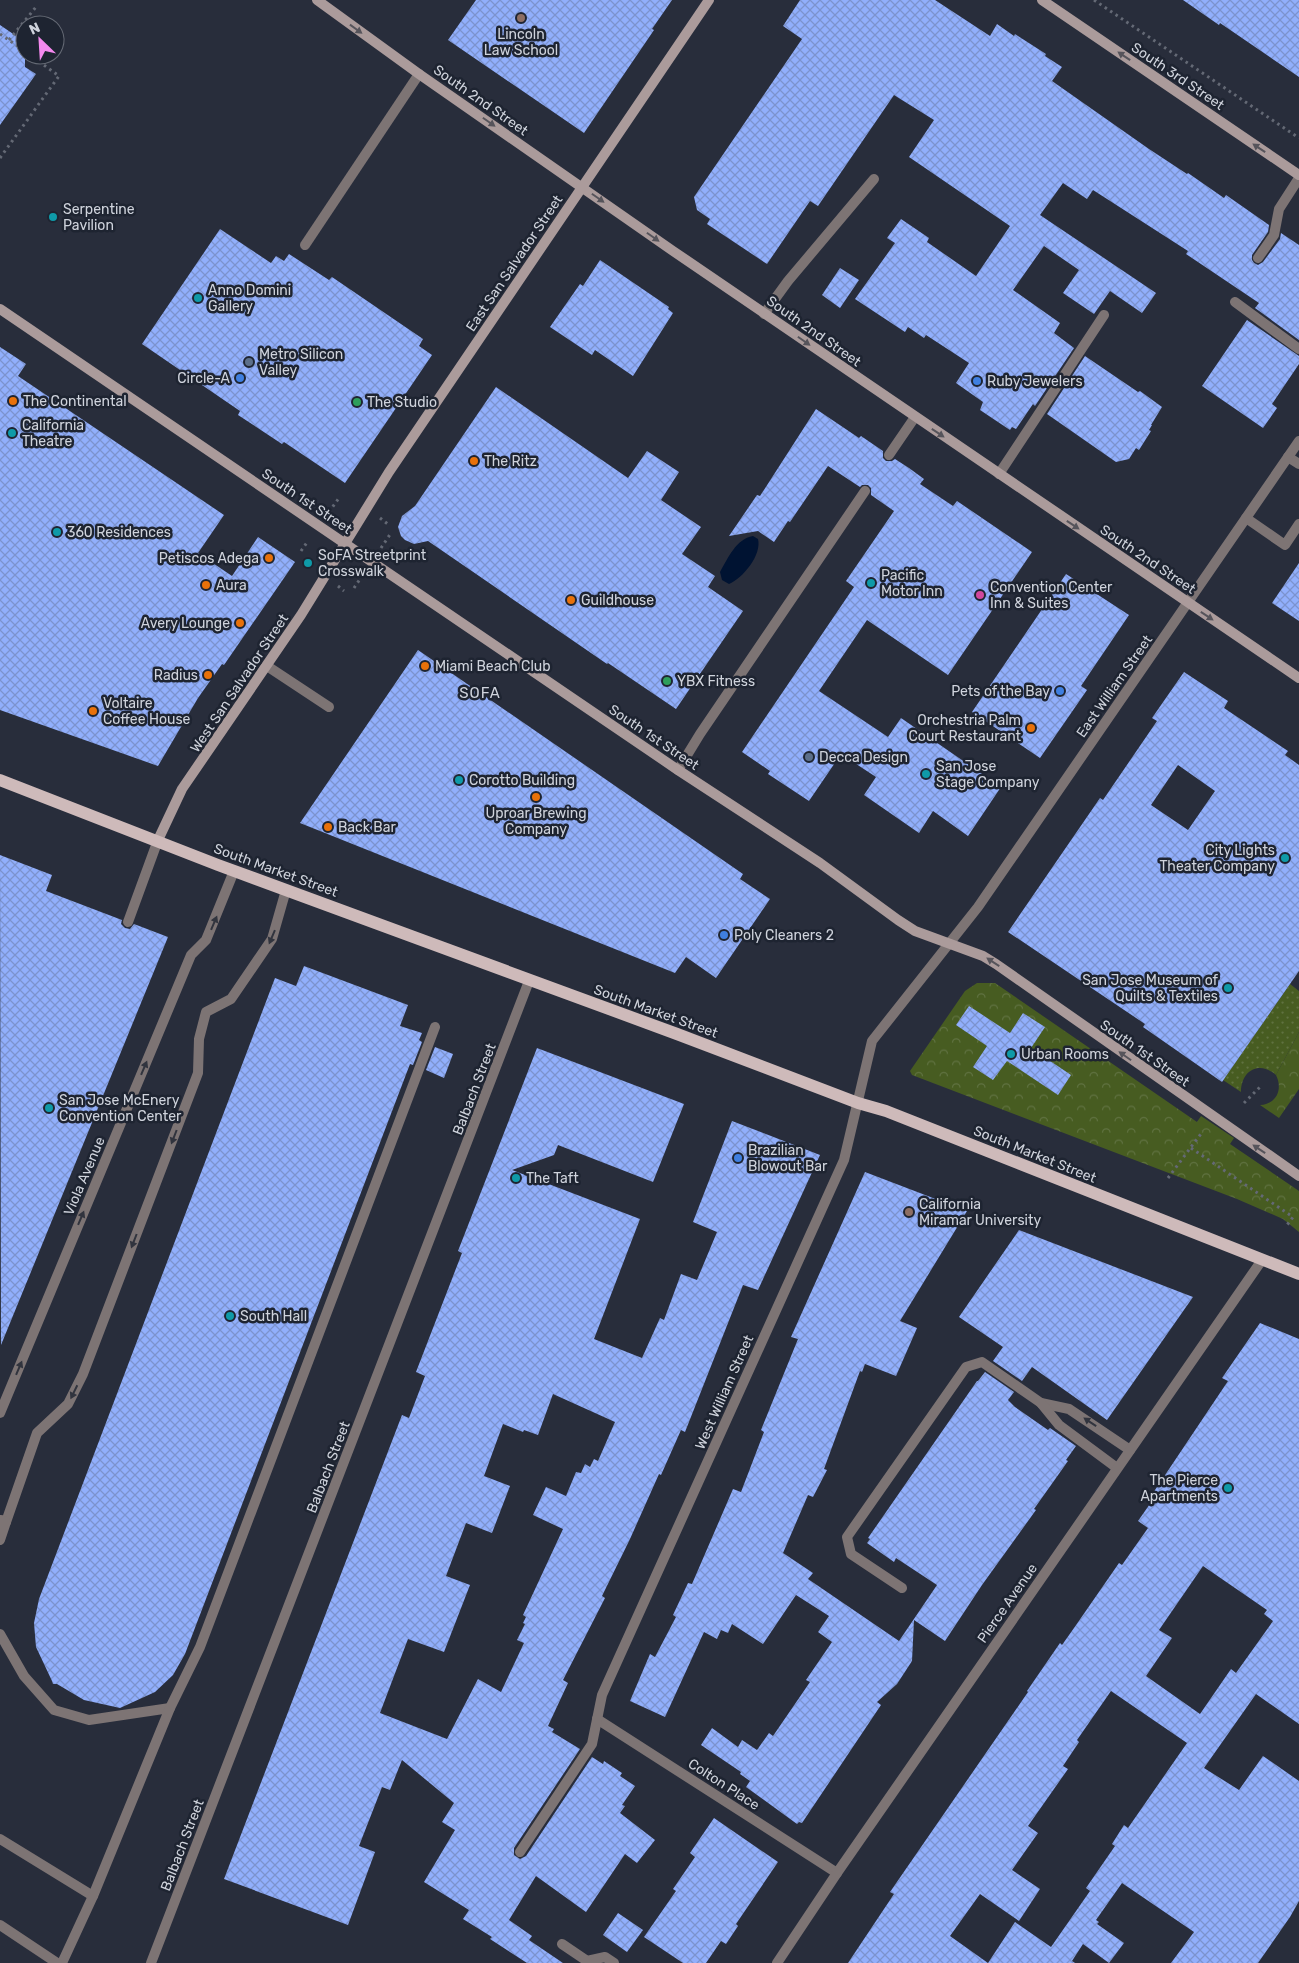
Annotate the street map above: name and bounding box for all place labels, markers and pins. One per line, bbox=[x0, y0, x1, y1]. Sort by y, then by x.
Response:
marker: Lincoln Law School bbox=[515, 12, 527, 24]
place label: Lincoln Law School bbox=[484, 26, 558, 59]
place label: Serpentine Pavilion bbox=[63, 201, 135, 234]
marker: Serpentine Pavilion bbox=[47, 211, 59, 223]
place label: Anno Domini Gallery bbox=[208, 282, 291, 315]
marker: Anno Domini Gallery bbox=[192, 292, 204, 304]
place label: Metro Silicon Valley bbox=[259, 346, 343, 379]
marker: Metro Silicon Valley bbox=[243, 356, 255, 368]
place label: Circle-A bbox=[177, 370, 231, 387]
marker: Circle-A bbox=[234, 372, 246, 384]
place label: Ruby Jewelers bbox=[987, 373, 1083, 390]
marker: Ruby Jewelers bbox=[971, 375, 983, 387]
place label: The Continental bbox=[23, 393, 127, 410]
place label: The Studio bbox=[367, 394, 437, 411]
marker: The Continental bbox=[7, 395, 19, 407]
marker: The Studio bbox=[351, 396, 363, 408]
place label: California Theatre bbox=[22, 417, 84, 450]
marker: California Theatre bbox=[6, 427, 18, 439]
place label: The Ritz bbox=[484, 453, 537, 470]
marker: The Ritz bbox=[468, 455, 480, 467]
place label: 360 Residences bbox=[67, 524, 171, 541]
marker: 360 Residences bbox=[51, 526, 63, 538]
place label: SoFA Streetprint Crosswalk bbox=[318, 547, 427, 580]
place label: Petiscos Adega bbox=[159, 550, 259, 567]
marker: Petiscos Adega bbox=[263, 552, 275, 564]
marker: SoFA Streetprint Crosswalk bbox=[302, 557, 314, 569]
place label: Pacific Motor Inn bbox=[881, 567, 943, 600]
place label: Aura bbox=[216, 577, 247, 594]
marker: Pacific Motor Inn bbox=[865, 577, 877, 589]
marker: Aura bbox=[200, 579, 212, 591]
place label: Convention Center Inn & Suites bbox=[990, 579, 1113, 612]
marker: Convention Center Inn & Suites bbox=[974, 589, 986, 601]
place label: Guildhouse bbox=[581, 592, 654, 609]
marker: Guildhouse bbox=[565, 594, 577, 606]
place label: Avery Lounge bbox=[141, 615, 230, 632]
marker: Avery Lounge bbox=[234, 617, 246, 629]
place label: Miami Beach Club bbox=[435, 658, 551, 675]
marker: Miami Beach Club bbox=[419, 660, 431, 672]
place label: Radius bbox=[154, 667, 198, 684]
marker: Radius bbox=[202, 669, 214, 681]
place label: YBX Fitness bbox=[677, 673, 755, 690]
marker: YBX Fitness bbox=[661, 675, 673, 687]
place label: Pets of the Bay bbox=[951, 683, 1050, 700]
marker: Pets of the Bay bbox=[1054, 685, 1066, 697]
place label: Voltaire Coffee House bbox=[103, 695, 191, 728]
marker: Voltaire Coffee House bbox=[87, 705, 99, 717]
place label: Orchestria Palm Court Restaurant bbox=[909, 712, 1022, 745]
marker: Orchestria Palm Court Restaurant bbox=[1025, 722, 1037, 734]
place label: Decca Design bbox=[819, 749, 908, 766]
marker: Decca Design bbox=[803, 751, 815, 763]
place label: San Jose Stage Company bbox=[936, 758, 1040, 791]
marker: San Jose Stage Company bbox=[920, 768, 932, 780]
place label: Corotto Building bbox=[469, 772, 575, 789]
marker: Corotto Building bbox=[453, 774, 465, 786]
marker: Uproar Brewing Company bbox=[530, 791, 542, 803]
place label: Uproar Brewing Company bbox=[485, 805, 587, 838]
place label: Back Bar bbox=[338, 819, 396, 836]
marker: Back Bar bbox=[322, 821, 334, 833]
place label: City Lights Theater Company bbox=[1160, 842, 1275, 875]
marker: City Lights Theater Company bbox=[1279, 852, 1291, 864]
place label: Poly Cleaners 2 bbox=[734, 927, 834, 944]
marker: Poly Cleaners 2 bbox=[718, 929, 730, 941]
place label: San Jose Museum of Quilts & Textiles bbox=[1082, 972, 1219, 1005]
marker: San Jose Museum of Quilts & Textiles bbox=[1222, 982, 1234, 994]
place label: Urban Rooms bbox=[1021, 1046, 1109, 1063]
marker: Urban Rooms bbox=[1005, 1048, 1017, 1060]
place label: San Jose McEnery Convention Center bbox=[59, 1092, 182, 1125]
marker: San Jose McEnery Convention Center bbox=[43, 1102, 55, 1114]
place label: Brazilian Blowout Bar bbox=[748, 1142, 828, 1175]
marker: Brazilian Blowout Bar bbox=[732, 1152, 744, 1164]
place label: The Taft bbox=[526, 1170, 579, 1187]
marker: The Taft bbox=[510, 1172, 522, 1184]
place label: California Miramar University bbox=[919, 1196, 1041, 1229]
marker: California Miramar University bbox=[903, 1206, 915, 1218]
place label: South Hall bbox=[240, 1308, 307, 1325]
marker: South Hall bbox=[224, 1310, 236, 1322]
place label: The Pierce Apartments bbox=[1140, 1472, 1218, 1505]
marker: The Pierce Apartments bbox=[1222, 1482, 1234, 1494]

